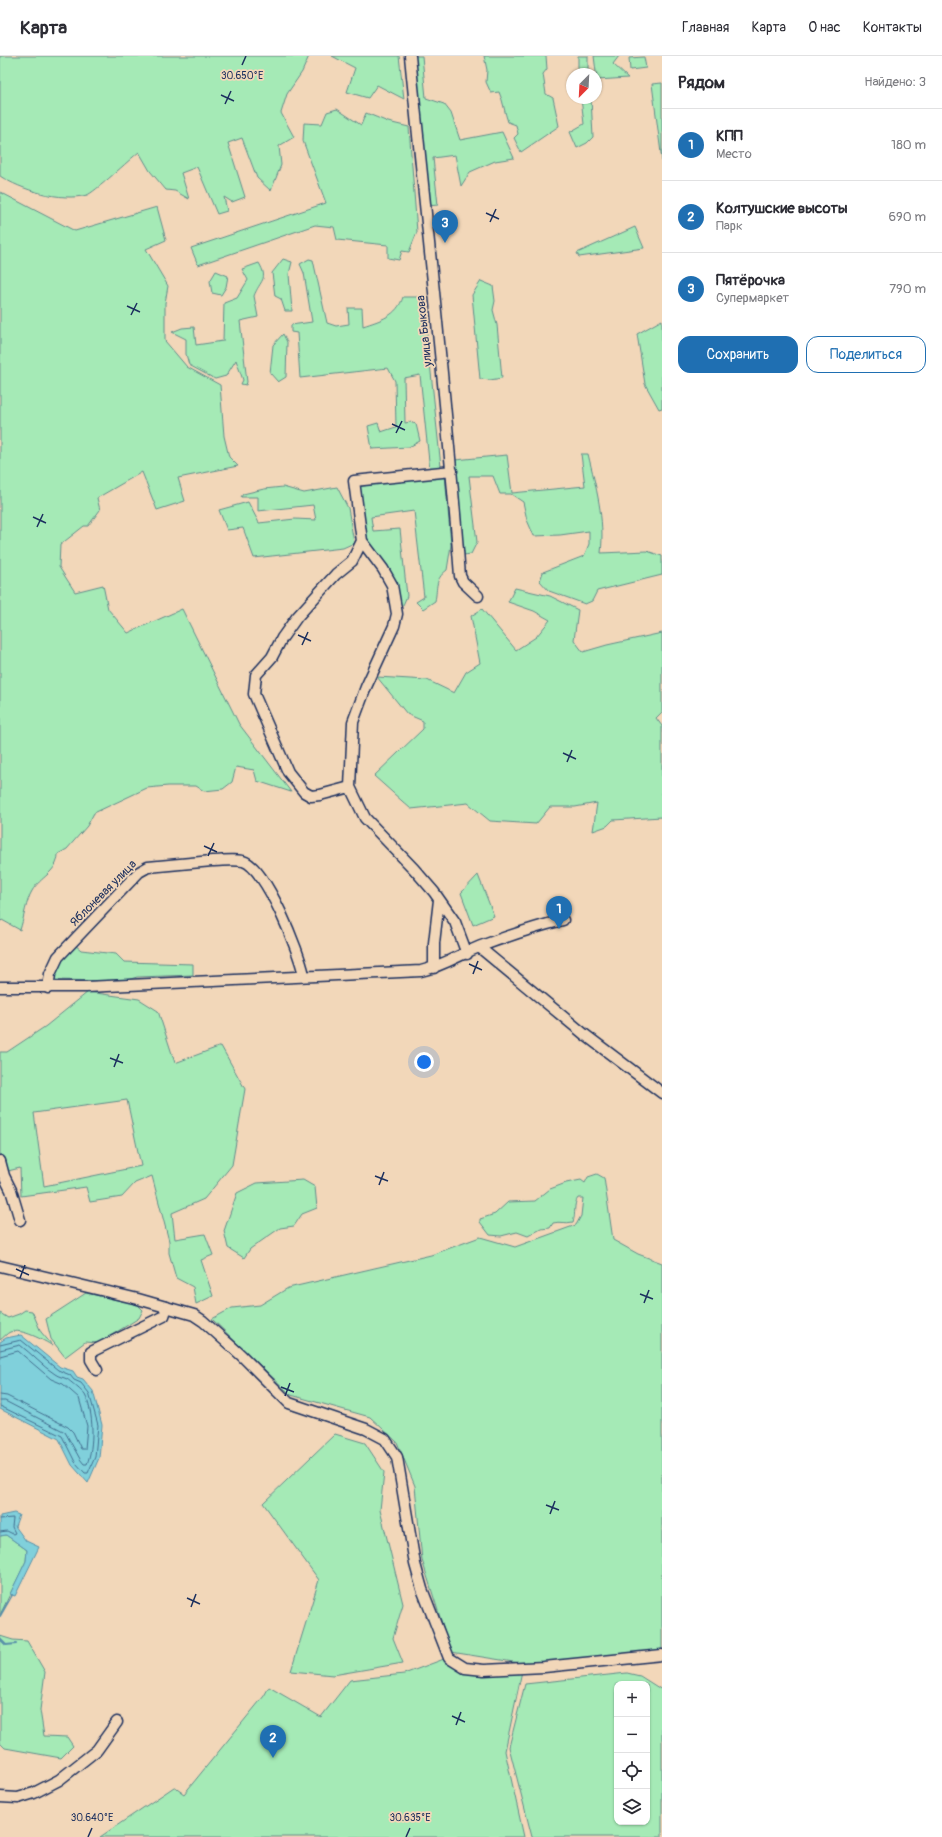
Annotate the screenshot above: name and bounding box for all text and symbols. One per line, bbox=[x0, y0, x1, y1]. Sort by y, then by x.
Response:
text: Карта bbox=[20, 16, 67, 40]
text: Главная bbox=[682, 19, 729, 36]
text: Карта bbox=[751, 19, 786, 36]
text: О нас bbox=[808, 19, 841, 36]
text: Контакты bbox=[863, 19, 922, 36]
north arrow bbox=[566, 68, 602, 104]
text: 30.650°E bbox=[221, 70, 263, 82]
text: Рядом bbox=[678, 72, 725, 93]
text: Найдено: 3 bbox=[864, 74, 926, 90]
text: КПП bbox=[716, 127, 743, 146]
text: 1 bbox=[688, 137, 694, 153]
text: 180 m bbox=[891, 137, 926, 153]
text: Место bbox=[716, 146, 752, 162]
text: Колтушские высоты bbox=[716, 199, 848, 218]
text: 2 bbox=[687, 209, 695, 225]
text: 690 m bbox=[888, 209, 926, 225]
pin: 3 bbox=[432, 210, 458, 243]
text: Парк bbox=[716, 218, 743, 234]
text: Пятёрочка bbox=[716, 271, 785, 290]
text: 3 bbox=[687, 281, 695, 297]
text: 790 m bbox=[889, 281, 926, 297]
text: Супермаркет bbox=[716, 290, 789, 306]
street label: улица Быкова bbox=[413, 294, 436, 368]
button: Сохранить bbox=[678, 336, 798, 373]
button: Поделиться bbox=[806, 336, 926, 373]
street label: Яблоневая улица bbox=[67, 857, 140, 930]
pin: 1 bbox=[546, 896, 572, 929]
your location bbox=[414, 1052, 434, 1072]
map controls bbox=[614, 1681, 650, 1825]
button: + bbox=[614, 1681, 650, 1717]
button: − bbox=[614, 1717, 650, 1753]
pin: 2 bbox=[260, 1725, 286, 1758]
button: locate bbox=[614, 1753, 650, 1789]
button: layers bbox=[614, 1789, 650, 1825]
text: 30.640°E bbox=[71, 1812, 113, 1824]
text: 30.635°E bbox=[390, 1812, 431, 1824]

